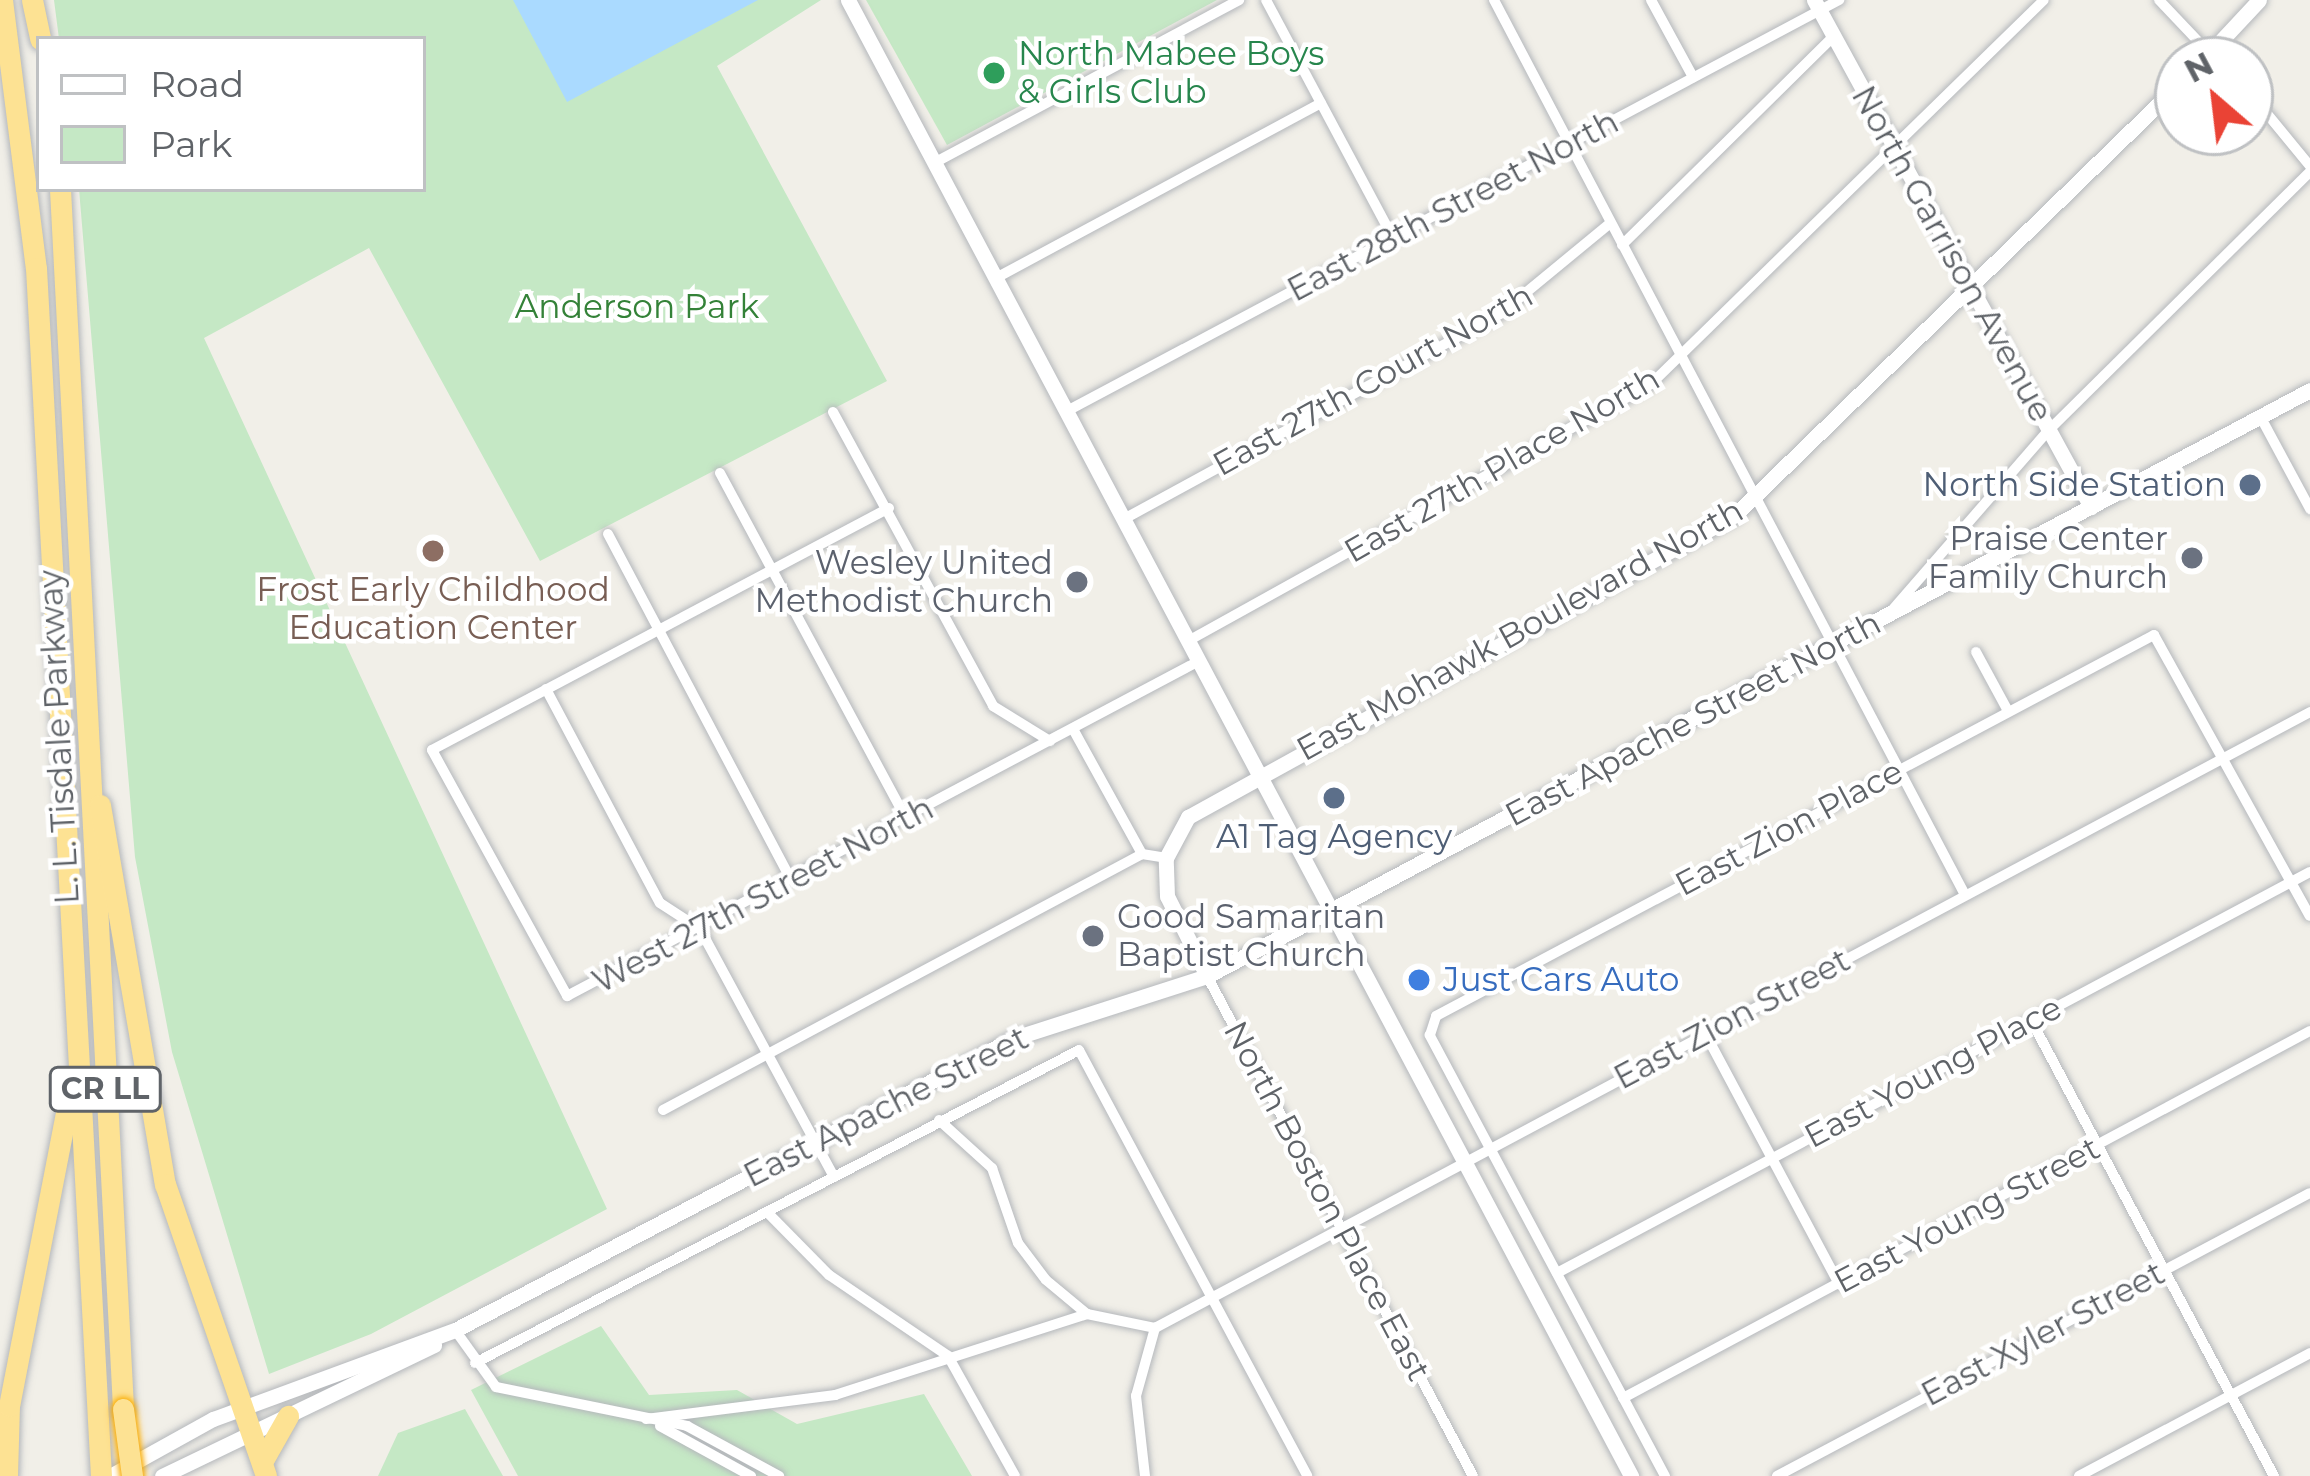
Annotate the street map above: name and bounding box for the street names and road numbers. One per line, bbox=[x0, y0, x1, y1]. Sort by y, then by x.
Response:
street label: North Garrison Avenue bbox=[1843, 79, 2061, 429]
street label: East 28th Street North bbox=[1281, 102, 1625, 310]
street label: East 27th Court North bbox=[1206, 276, 1540, 484]
street label: East 27th Place North bbox=[1337, 359, 1667, 571]
street label: East Mohawk Boulevard North bbox=[1290, 490, 1750, 770]
street label: L. L. Tisdale Parkway bbox=[30, 569, 88, 905]
street label: East Apache Street North bbox=[1499, 603, 1887, 835]
street label: East Zion Place bbox=[1669, 751, 1909, 905]
street label: West 27th Street North bbox=[586, 788, 940, 1002]
street label: East Zion Street bbox=[1607, 940, 1857, 1098]
street label: East Young Place bbox=[1798, 988, 2068, 1156]
street label: North Boston Place East bbox=[1215, 1014, 1439, 1388]
street label: East Apache Street bbox=[737, 1018, 1035, 1196]
road number: CR LL bbox=[48, 1065, 162, 1113]
street label: East Young Street bbox=[1828, 1128, 2106, 1302]
street label: East Xyler Street bbox=[1915, 1253, 2171, 1415]

